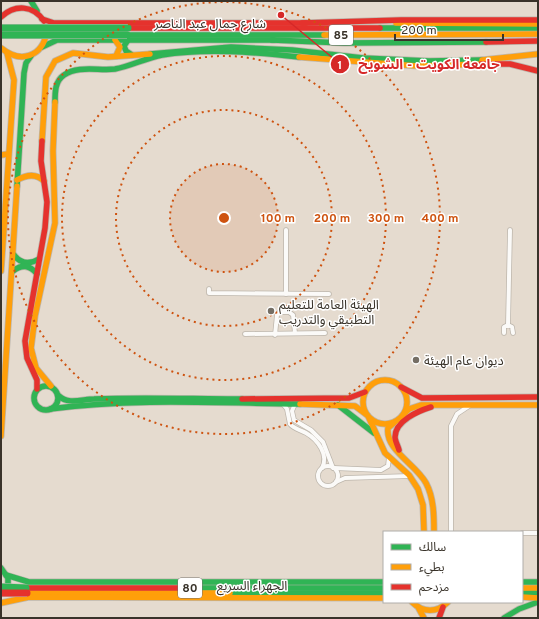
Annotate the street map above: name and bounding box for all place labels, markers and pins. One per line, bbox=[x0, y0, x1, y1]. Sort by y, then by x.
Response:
callout: جامعة الكويت - الشويخ bbox=[330, 51, 508, 77]
centre of rings bbox=[217, 211, 231, 225]
place label: الهيئة العامة للتعليم التطبيقي والتدريب bbox=[279, 298, 379, 330]
marker: الهيئة العامة للتعليم التطبيقي والتدريب bbox=[266, 306, 276, 316]
place label: ديوان عام الهيئة bbox=[424, 354, 504, 370]
marker: ديوان عام الهيئة bbox=[411, 355, 421, 365]

